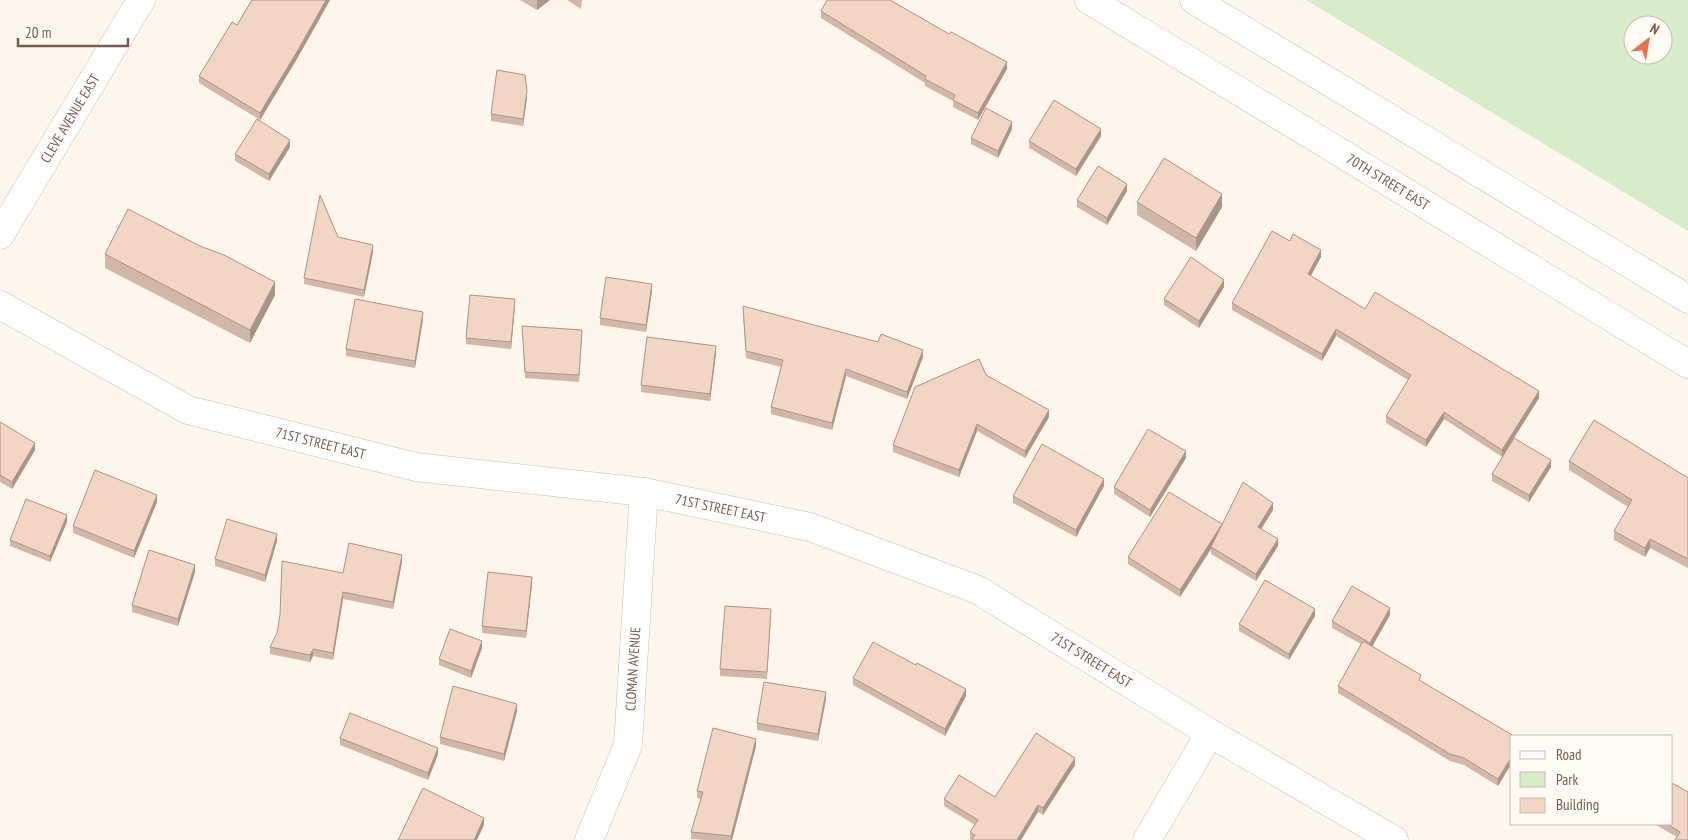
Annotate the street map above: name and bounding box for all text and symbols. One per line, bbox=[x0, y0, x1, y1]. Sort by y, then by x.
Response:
scale bar bbox=[18, 15, 128, 47]
north arrow bbox=[1623, 15, 1673, 65]
text: N bbox=[1647, 19, 1663, 39]
text: 20 m bbox=[25, 23, 51, 42]
street label: CLEVE AVENUE EAST bbox=[36, 70, 104, 166]
street label: 70TH STREET EAST bbox=[1343, 150, 1434, 214]
street label: 71ST STREET EAST bbox=[274, 423, 368, 463]
street label: 71ST STREET EAST bbox=[674, 490, 768, 527]
street label: CLOMAN AVENUE bbox=[621, 626, 644, 711]
street label: 71ST STREET EAST bbox=[1047, 628, 1136, 692]
legend bbox=[1510, 735, 1673, 825]
text: Road bbox=[1556, 745, 1582, 764]
text: Park bbox=[1556, 770, 1578, 789]
text: Building bbox=[1556, 795, 1599, 814]

